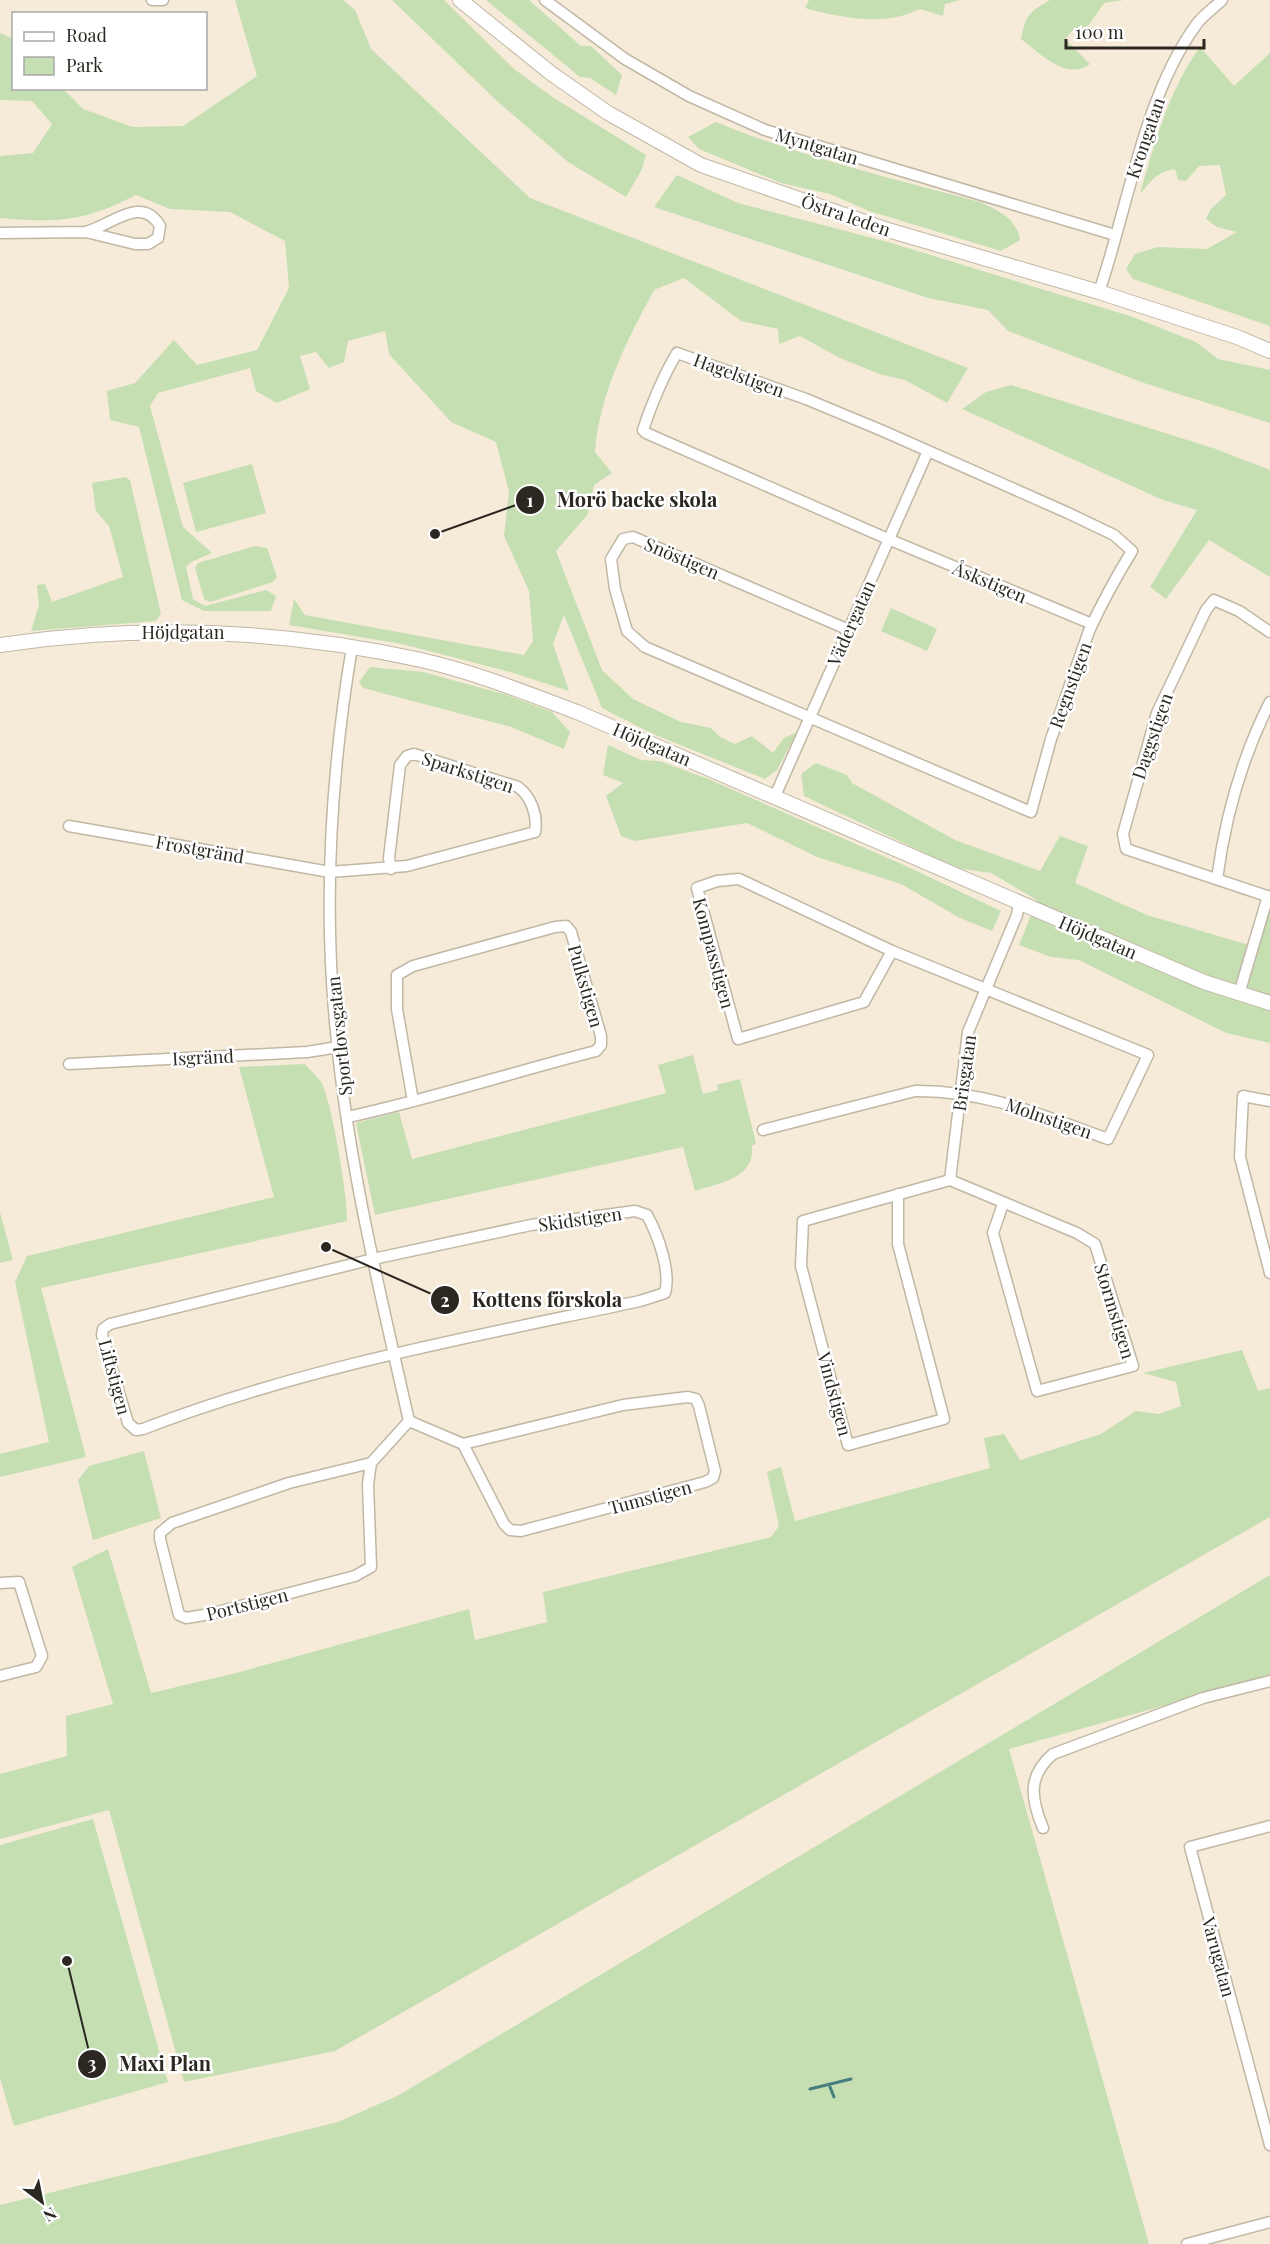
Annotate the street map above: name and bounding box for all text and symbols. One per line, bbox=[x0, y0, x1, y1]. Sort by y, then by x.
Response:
legend bbox=[12, 12, 207, 90]
scale bar bbox=[1066, 12, 1204, 50]
text: 100 m bbox=[1075, 20, 1124, 44]
text: Road bbox=[66, 23, 107, 47]
text: Park bbox=[66, 53, 103, 77]
street label: Krongatan bbox=[1120, 94, 1170, 182]
street label: Myntgatan bbox=[773, 122, 862, 170]
street label: Östra leden bbox=[798, 189, 894, 242]
street label: Hagelstigen bbox=[690, 347, 788, 403]
callout: Morö backe skola bbox=[515, 481, 729, 519]
text: Morö backe skola bbox=[557, 485, 718, 512]
text: 1 bbox=[527, 488, 534, 512]
street label: Snöstigen bbox=[641, 531, 723, 585]
street label: Åskstigen bbox=[948, 555, 1031, 608]
street label: Vädergatan bbox=[821, 576, 881, 671]
street label: Höjdgatan bbox=[142, 620, 225, 644]
street label: Regnstigen bbox=[1043, 638, 1097, 731]
street label: Daggstigen bbox=[1126, 689, 1178, 782]
street label: Höjdgatan bbox=[609, 717, 695, 771]
street label: Sparkstigen bbox=[419, 746, 517, 798]
street label: Frostgränd bbox=[154, 829, 247, 869]
street label: Kompasstigen bbox=[688, 895, 740, 1011]
street label: Höjdgatan bbox=[1055, 910, 1141, 964]
street label: Pulkstigen bbox=[563, 942, 609, 1030]
street label: Sportlovsgatan bbox=[321, 975, 357, 1097]
street label: Brisgatan bbox=[947, 1033, 981, 1113]
street label: Isgränd bbox=[172, 1043, 235, 1071]
street label: Molnstigen bbox=[1003, 1092, 1096, 1144]
street label: Skidstigen bbox=[537, 1201, 624, 1237]
street label: Stormstigen bbox=[1089, 1260, 1141, 1362]
callout: Kottens förskola bbox=[430, 1281, 634, 1319]
text: Kottens förskola bbox=[472, 1285, 623, 1312]
text: 2 bbox=[440, 1288, 450, 1312]
street label: Liftstigen bbox=[93, 1337, 137, 1418]
street label: Vindstigen bbox=[812, 1348, 858, 1439]
street label: Tumstigen bbox=[606, 1474, 695, 1520]
street label: Portstigen bbox=[204, 1582, 291, 1626]
street label: Varugatan bbox=[1197, 1913, 1241, 2000]
callout: Maxi Plan bbox=[77, 2045, 223, 2083]
text: Maxi Plan bbox=[119, 2049, 212, 2076]
text: 3 bbox=[88, 2051, 97, 2075]
north arrow bbox=[12, 2172, 72, 2232]
text: N bbox=[39, 2203, 61, 2227]

